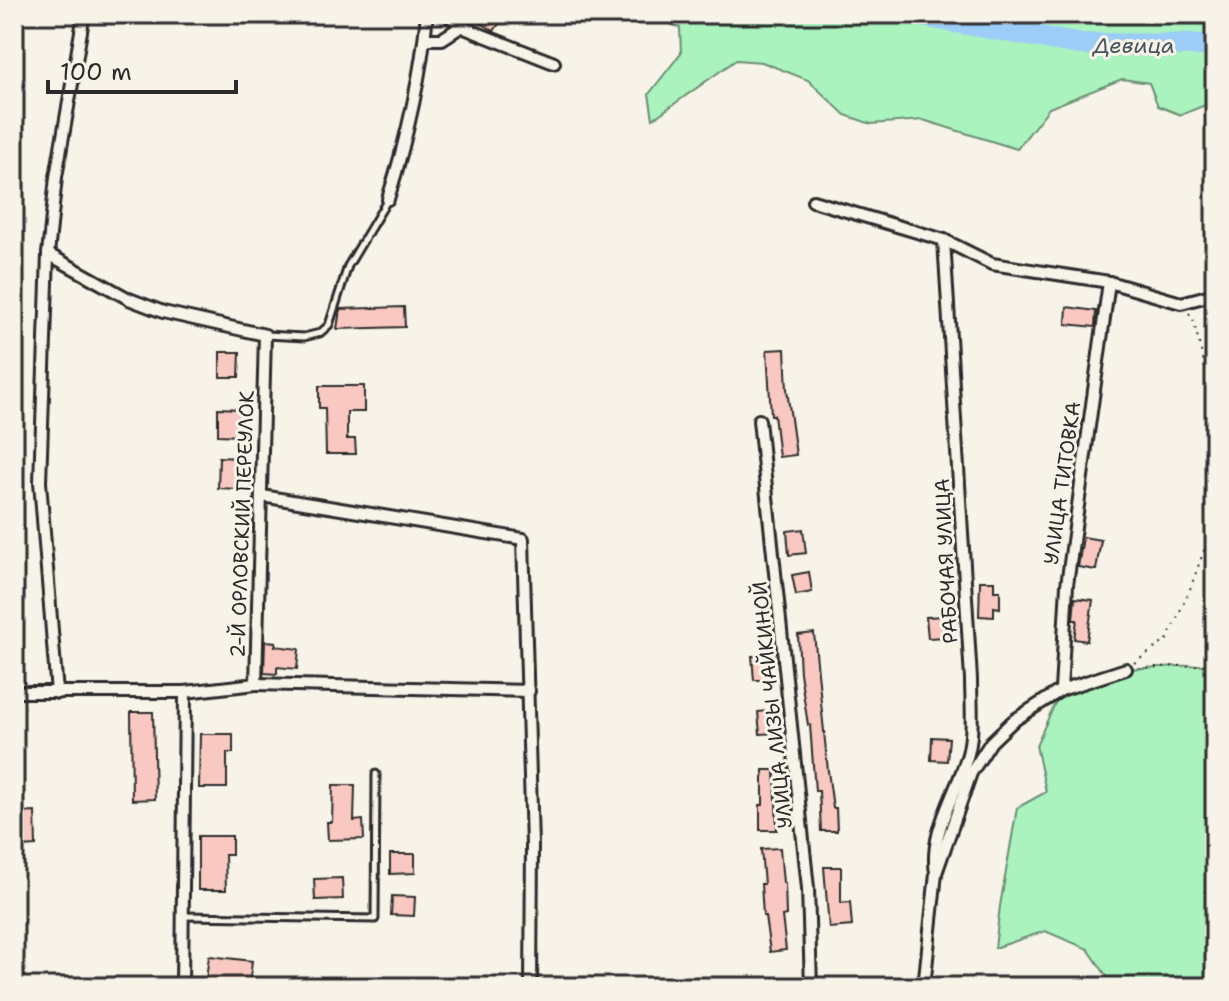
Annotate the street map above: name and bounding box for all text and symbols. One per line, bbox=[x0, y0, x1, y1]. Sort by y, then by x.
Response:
water label: Девица bbox=[1091, 31, 1175, 60]
scale bar bbox=[48, 44, 236, 94]
text: 100 m bbox=[60, 56, 132, 88]
street label: 2-Й ОРЛОВСКИЙ ПЕРЕУЛОК bbox=[224, 390, 260, 658]
street label: УЛИЦА ТИТОВКА bbox=[1038, 400, 1086, 566]
street label: РАБОЧАЯ УЛИЦА bbox=[929, 478, 963, 644]
street label: УЛИЦА ЛИЗЫ ЧАЙКИНОЙ bbox=[746, 580, 798, 830]

